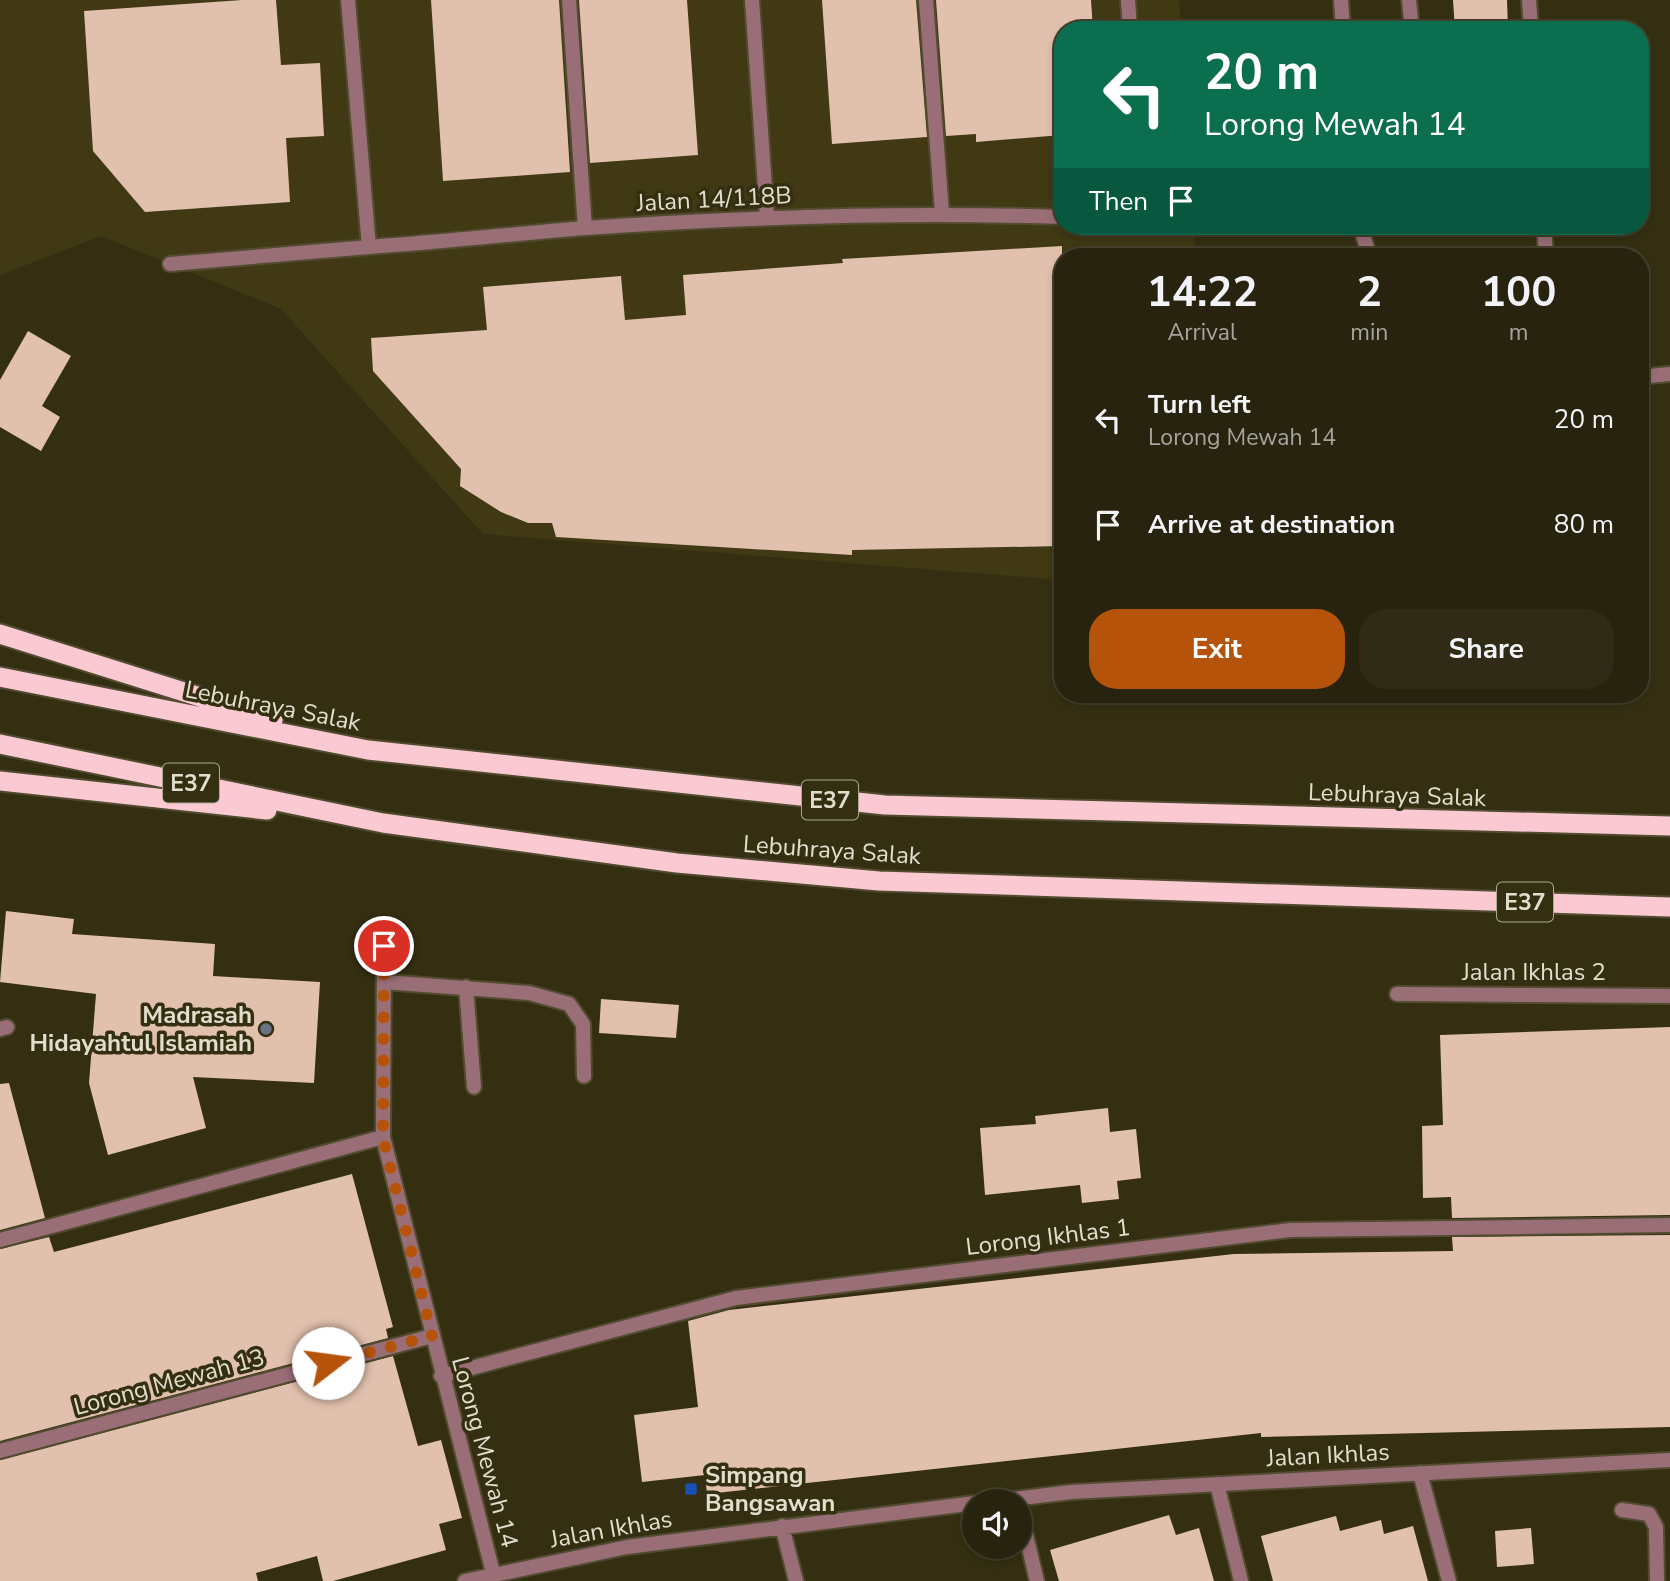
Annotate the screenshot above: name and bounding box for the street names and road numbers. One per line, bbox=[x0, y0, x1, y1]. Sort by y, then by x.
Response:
street label: Jalan 14/118B bbox=[635, 179, 792, 219]
street label: Lebuhraya Salak bbox=[183, 673, 364, 739]
road number: E37 bbox=[163, 764, 219, 803]
street label: Lebuhraya Salak bbox=[1307, 776, 1488, 814]
road number: E37 bbox=[802, 780, 858, 820]
street label: Lebuhraya Salak bbox=[742, 828, 923, 872]
road number: E37 bbox=[1497, 882, 1553, 922]
street label: Jalan Ikhlas 2 bbox=[1461, 956, 1606, 988]
street label: Lorong Ikhlas 1 bbox=[964, 1211, 1132, 1263]
street label: Lorong Mewah 13 bbox=[70, 1341, 268, 1423]
street label: Lorong Mewah 14 bbox=[444, 1353, 526, 1551]
street label: Jalan Ikhlas bbox=[1265, 1436, 1390, 1474]
street label: Jalan Ikhlas bbox=[547, 1503, 674, 1556]

